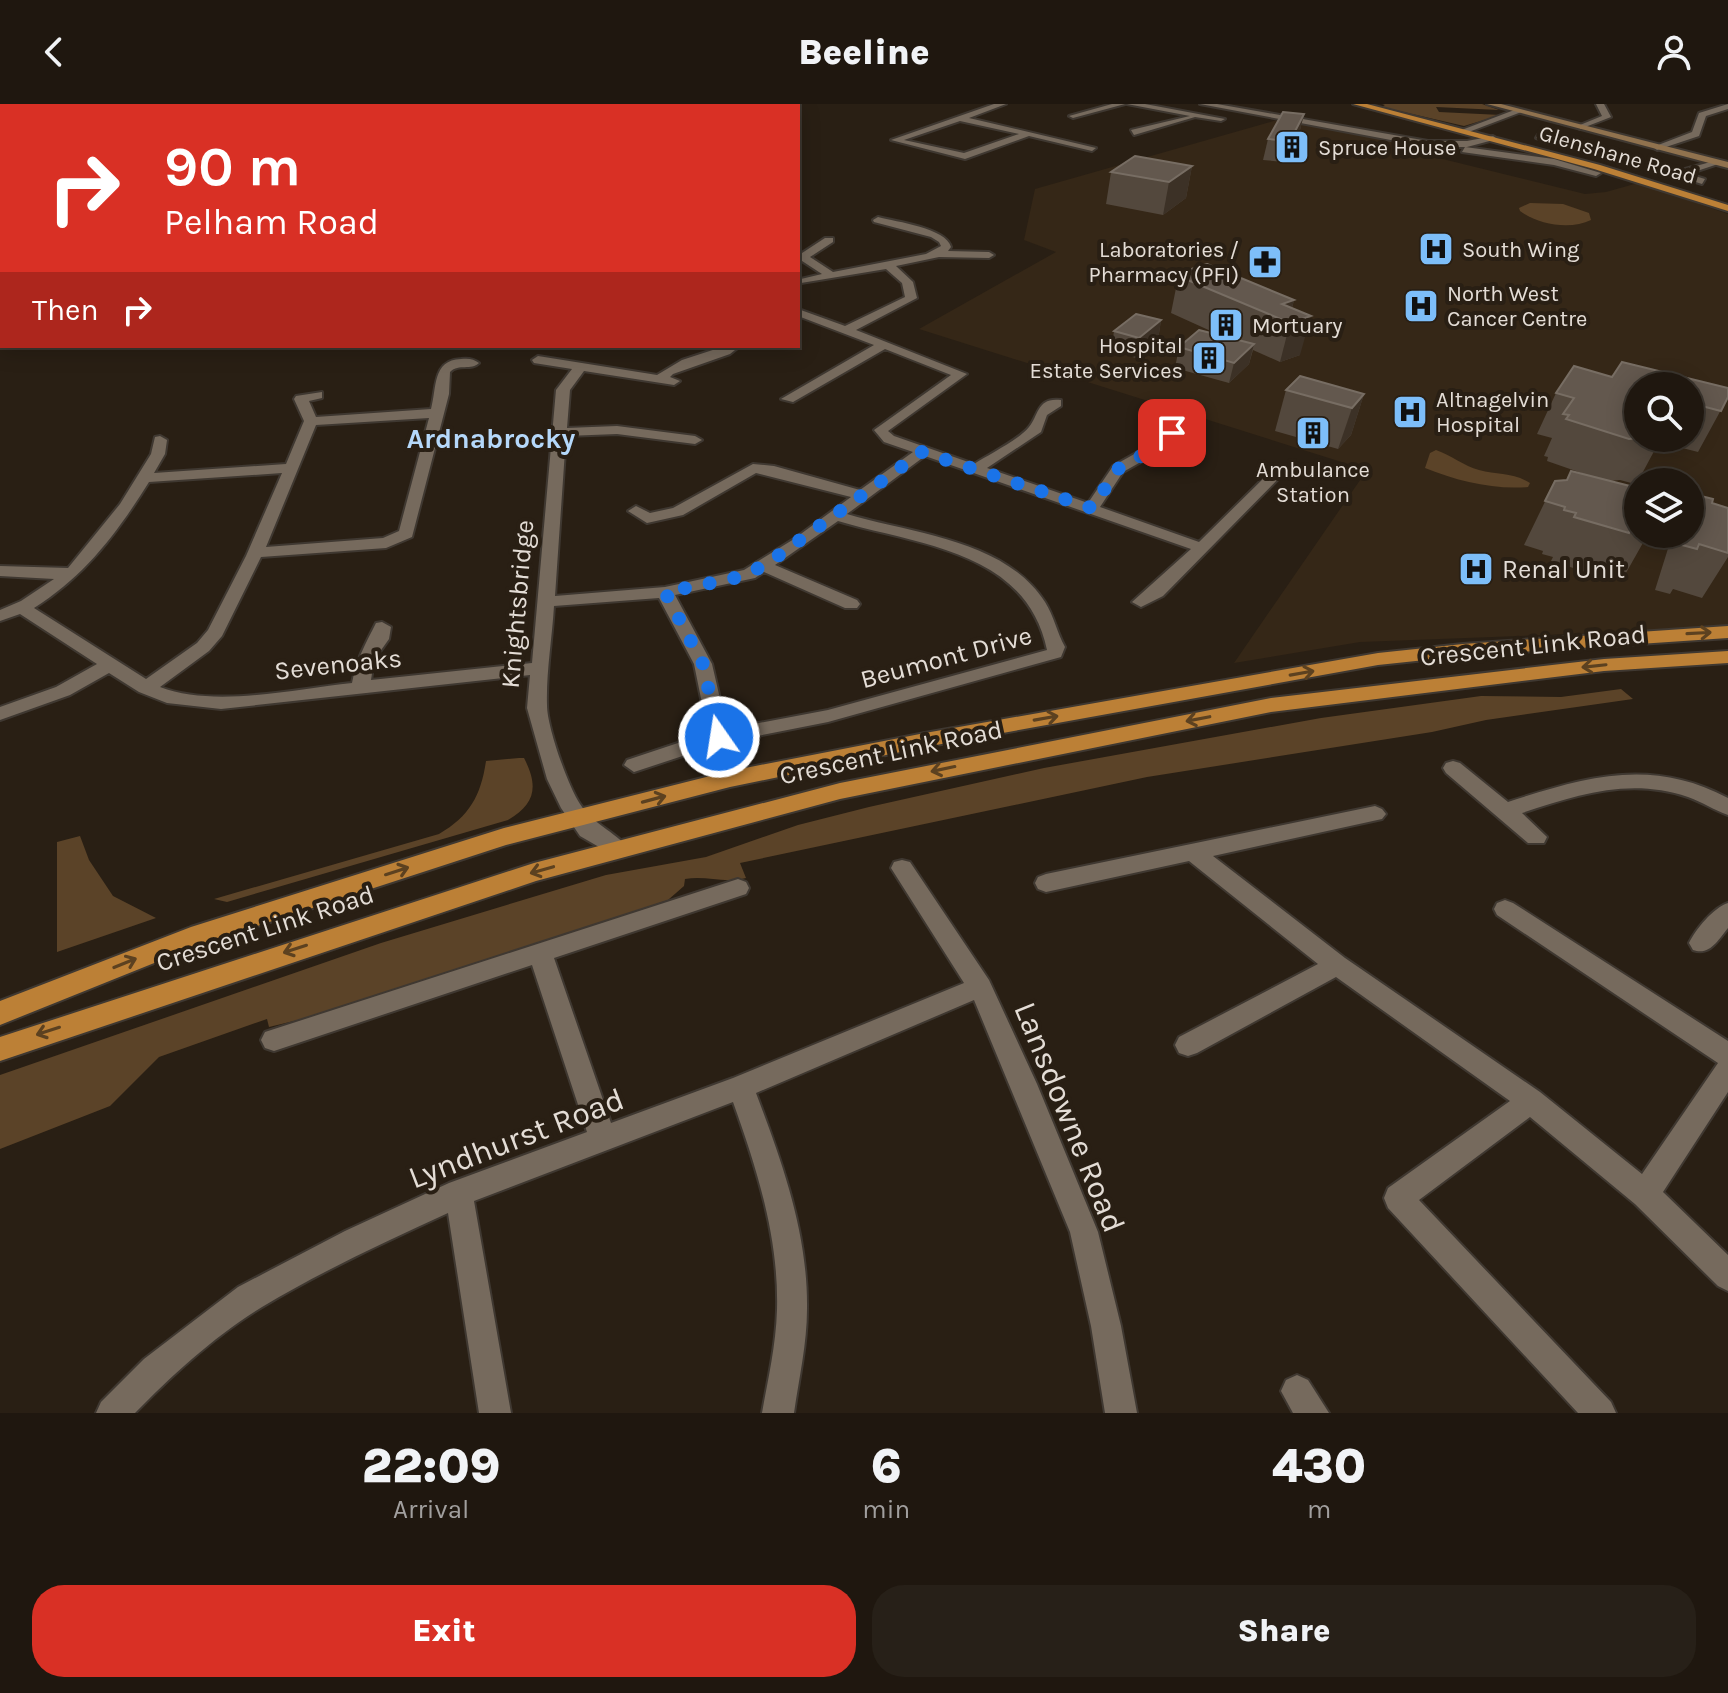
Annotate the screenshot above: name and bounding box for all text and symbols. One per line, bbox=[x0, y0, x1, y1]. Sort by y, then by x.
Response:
icon: back bbox=[32, 30, 76, 74]
icon: person bbox=[1652, 30, 1696, 74]
text: Beeline bbox=[798, 31, 930, 73]
street label: Glenshane Road bbox=[1536, 120, 1699, 190]
building icon: Spruce House bbox=[1273, 128, 1311, 166]
text: 90 m bbox=[164, 134, 301, 199]
place label: Spruce House bbox=[1318, 135, 1456, 161]
icon: right bbox=[32, 136, 136, 240]
text: Pelham Road bbox=[164, 201, 379, 243]
hospital icon: South Wing bbox=[1417, 230, 1455, 268]
place label: Laboratories / Pharmacy (PFI) bbox=[1088, 237, 1239, 288]
place label: South Wing bbox=[1462, 237, 1580, 263]
pharmacy icon: Laboratories / Pharmacy (PFI) bbox=[1246, 243, 1284, 281]
place label: North West Cancer Centre bbox=[1447, 281, 1587, 332]
hospital icon: North West Cancer Centre bbox=[1402, 287, 1440, 325]
icon: right bbox=[115, 288, 159, 332]
text: Then bbox=[32, 292, 99, 328]
building icon: Mortuary bbox=[1207, 306, 1245, 344]
place label: Mortuary bbox=[1252, 313, 1343, 339]
place label: Hospital Estate Services bbox=[1030, 333, 1183, 384]
building icon: Hospital Estate Services bbox=[1190, 339, 1228, 377]
map controls bbox=[1624, 372, 1704, 548]
button: search bbox=[1624, 372, 1704, 452]
place label: Altnagelvin Hospital bbox=[1436, 387, 1549, 438]
hospital icon: Altnagelvin Hospital bbox=[1391, 393, 1429, 431]
pin bbox=[1138, 399, 1206, 467]
icon: arrive bbox=[1150, 411, 1194, 455]
building icon: Ambulance Station bbox=[1294, 414, 1332, 452]
district label: Ardnabrocky bbox=[407, 422, 575, 455]
place label: Ambulance Station bbox=[1256, 457, 1370, 508]
button: layers bbox=[1624, 468, 1704, 548]
street label: Knightsbridge bbox=[495, 518, 540, 690]
hospital icon: Renal Unit bbox=[1457, 550, 1495, 588]
place label: Renal Unit bbox=[1502, 554, 1625, 585]
street label: Crescent Link Road bbox=[1419, 618, 1648, 673]
street label: Beumont Drive bbox=[857, 620, 1035, 695]
one-way arrow bbox=[1685, 626, 1712, 641]
street label: Sevenoaks bbox=[273, 642, 403, 687]
one-way arrow bbox=[1581, 659, 1608, 674]
one-way arrow bbox=[1288, 664, 1314, 679]
position arrow bbox=[677, 695, 761, 779]
one-way arrow bbox=[1032, 710, 1058, 725]
one-way arrow bbox=[1186, 712, 1211, 727]
street label: Crescent Link Road bbox=[777, 714, 1005, 791]
one-way arrow bbox=[931, 763, 956, 778]
one-way arrow bbox=[641, 791, 667, 806]
one-way arrow bbox=[384, 863, 409, 877]
one-way arrow bbox=[530, 863, 556, 878]
street label: Crescent Link Road bbox=[152, 879, 378, 978]
one-way arrow bbox=[282, 943, 307, 958]
one-way arrow bbox=[112, 955, 137, 970]
street label: Lansdowne Road bbox=[1006, 997, 1133, 1238]
one-way arrow bbox=[36, 1025, 61, 1040]
street label: Lyndhurst Road bbox=[403, 1080, 629, 1197]
text: 22:09 bbox=[362, 1438, 501, 1494]
text: 6 bbox=[871, 1438, 902, 1494]
text: 430 bbox=[1272, 1438, 1366, 1494]
text: Arrival bbox=[393, 1494, 469, 1525]
text: min bbox=[862, 1494, 910, 1525]
text: m bbox=[1307, 1494, 1331, 1525]
button: Exit bbox=[32, 1585, 856, 1677]
button: Share bbox=[872, 1585, 1696, 1677]

